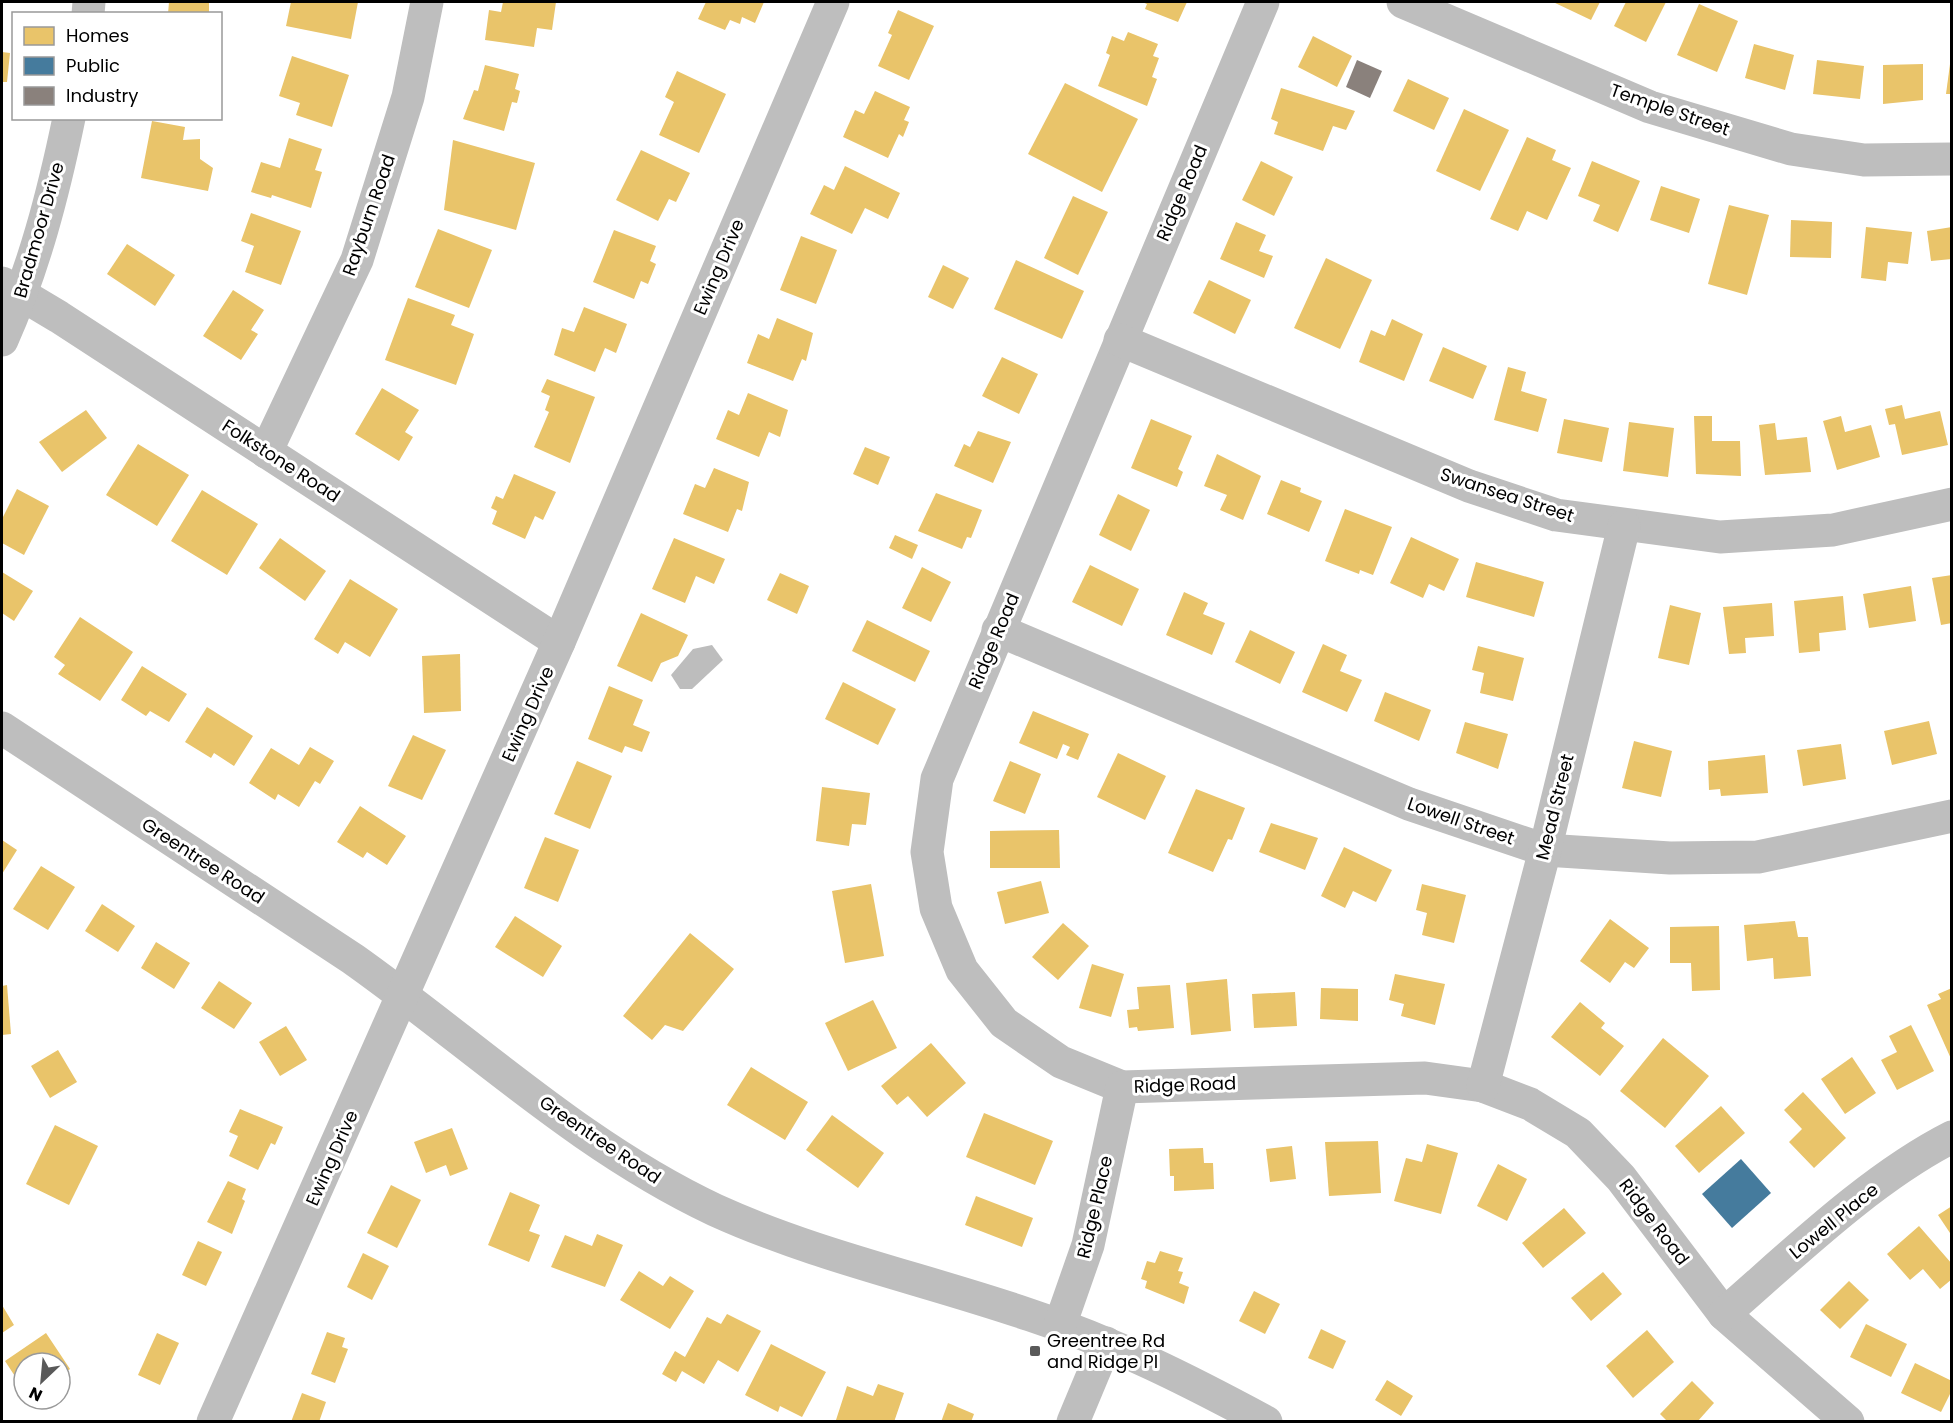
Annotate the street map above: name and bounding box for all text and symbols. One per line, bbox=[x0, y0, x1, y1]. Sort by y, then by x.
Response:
legend bbox=[12, 12, 222, 120]
text: Homes bbox=[66, 23, 129, 48]
text: Public bbox=[66, 53, 120, 78]
street label: Temple Street bbox=[1607, 77, 1733, 142]
text: Industry bbox=[66, 83, 138, 108]
street label: Ridge Road bbox=[1150, 141, 1213, 245]
street label: Rayburn Road bbox=[336, 151, 401, 279]
street label: Bradmoor Drive bbox=[7, 159, 70, 301]
street label: Ewing Drive bbox=[687, 215, 750, 319]
street label: Folkstone Road bbox=[217, 413, 345, 508]
street label: Swansea Street bbox=[1437, 461, 1577, 528]
street label: Ridge Road bbox=[962, 589, 1025, 693]
street label: Ewing Drive bbox=[495, 662, 560, 765]
street label: Mead Street bbox=[1529, 751, 1580, 863]
street label: Lowell Street bbox=[1404, 791, 1518, 851]
street label: Greentree Road bbox=[137, 811, 270, 910]
street label: Ridge Road bbox=[1133, 1070, 1237, 1099]
street label: Greentree Road bbox=[535, 1090, 666, 1190]
street label: Ewing Drive bbox=[299, 1106, 364, 1209]
street label: Ridge Place bbox=[1071, 1153, 1118, 1261]
street label: Ridge Road bbox=[1614, 1173, 1695, 1270]
street label: Lowell Place bbox=[1784, 1177, 1884, 1264]
place label: Greentree Rd and Ridge Pl bbox=[1047, 1328, 1165, 1374]
marker: Greentree Rd and Ridge Pl bbox=[1028, 1344, 1042, 1358]
north arrow bbox=[12, 1351, 72, 1411]
text: N bbox=[25, 1381, 46, 1407]

